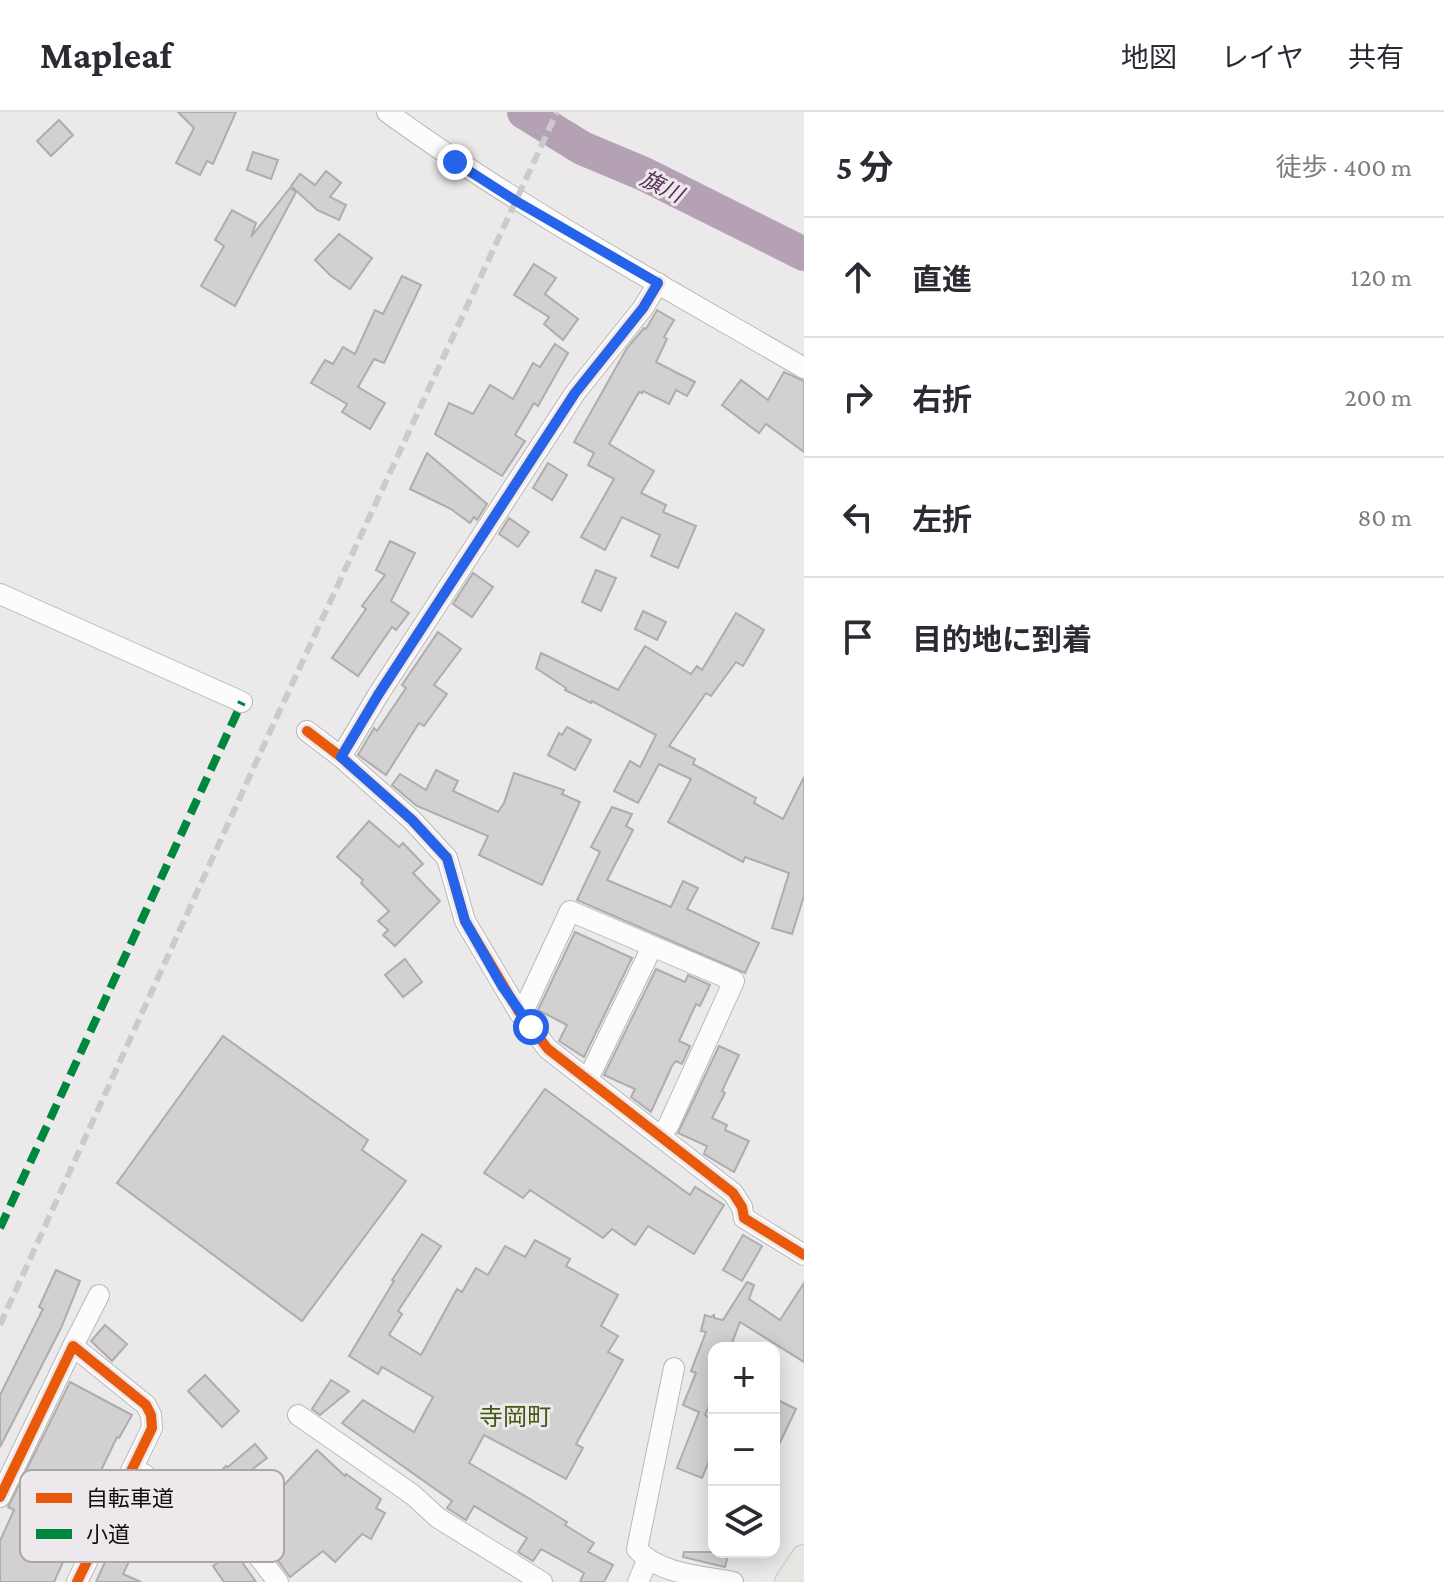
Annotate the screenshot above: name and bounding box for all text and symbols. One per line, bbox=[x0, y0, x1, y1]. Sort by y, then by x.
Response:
text: Mapleaf bbox=[40, 34, 172, 76]
text: 地図 bbox=[1121, 42, 1177, 73]
text: レイヤ bbox=[1221, 42, 1304, 73]
text: 共有 bbox=[1348, 42, 1404, 73]
route end bbox=[437, 144, 473, 180]
text: 5 分 bbox=[836, 149, 893, 186]
text: 徒歩 · 400 m bbox=[1276, 153, 1412, 182]
water label: 旗川 bbox=[637, 166, 689, 208]
icon: ahead bbox=[836, 255, 880, 299]
text: 直進 bbox=[912, 263, 972, 296]
text: 120 m bbox=[1351, 263, 1412, 292]
icon: right bbox=[836, 375, 880, 419]
text: 右折 bbox=[912, 383, 972, 416]
text: 200 m bbox=[1344, 383, 1412, 412]
icon: left bbox=[836, 495, 880, 539]
text: 左折 bbox=[912, 503, 972, 536]
text: 80 m bbox=[1358, 503, 1412, 532]
icon: arrive bbox=[836, 615, 880, 659]
text: 目的地に到着 bbox=[912, 623, 1092, 656]
route start bbox=[513, 1009, 549, 1045]
map controls bbox=[708, 1342, 780, 1558]
button: + bbox=[708, 1342, 780, 1414]
district label: 寺岡町 bbox=[479, 1403, 551, 1430]
button: − bbox=[708, 1414, 780, 1486]
legend bbox=[20, 1470, 284, 1562]
text: 自転車道 bbox=[86, 1486, 174, 1511]
button: layers bbox=[708, 1486, 780, 1558]
text: 小道 bbox=[86, 1522, 130, 1547]

